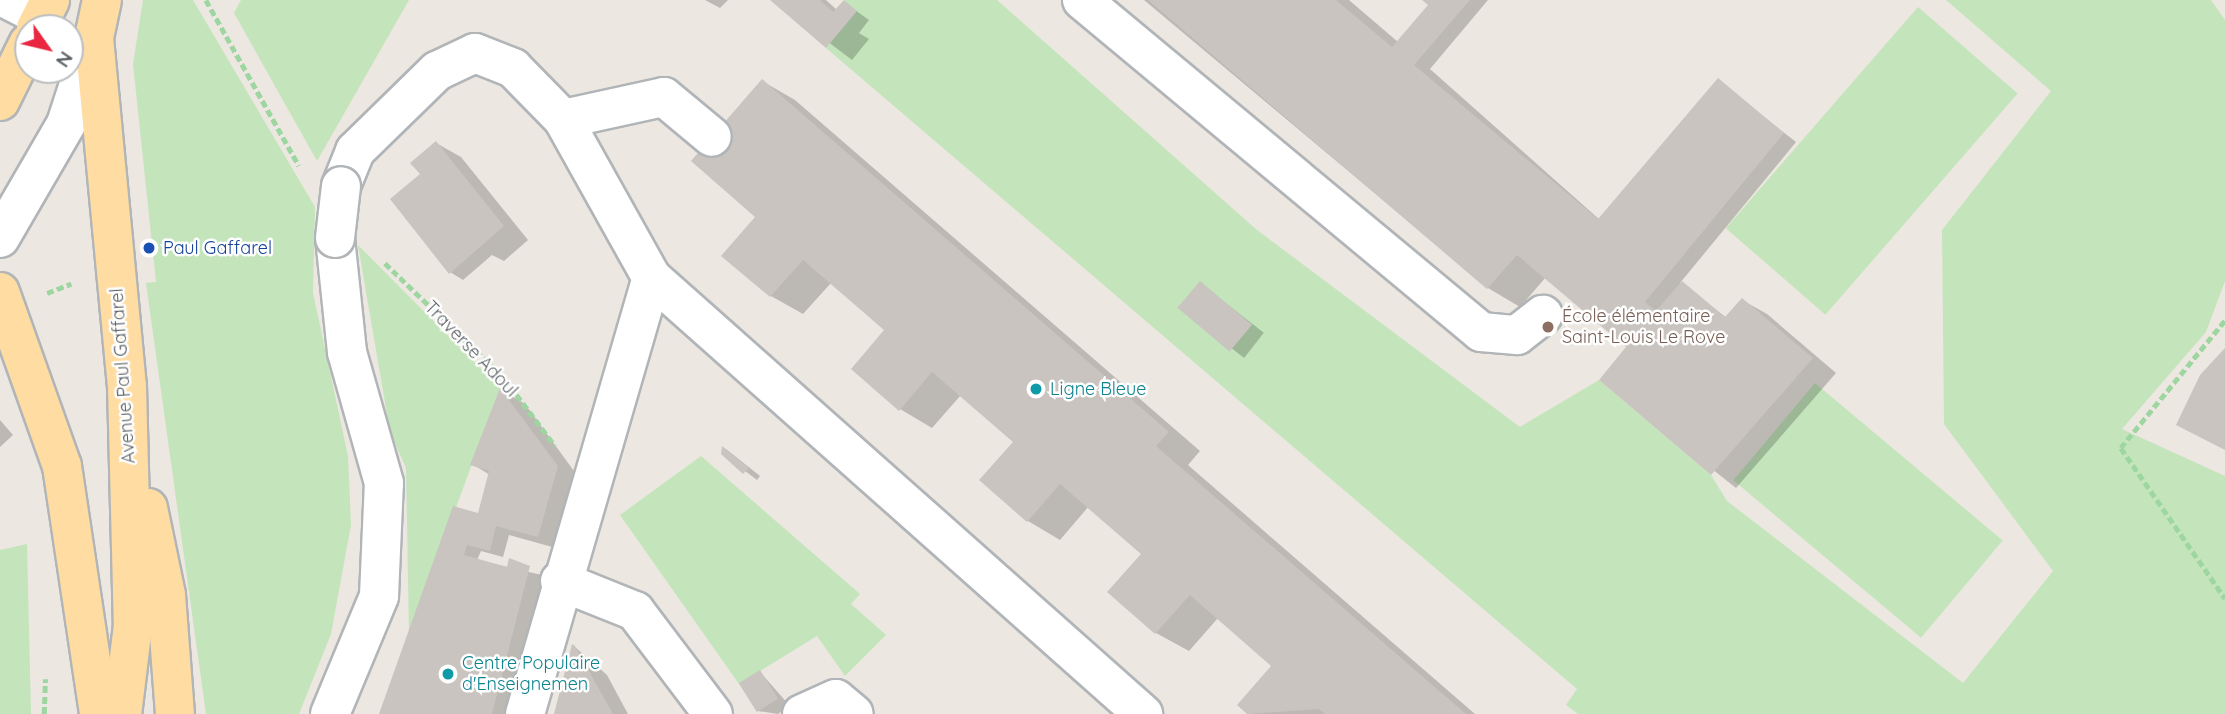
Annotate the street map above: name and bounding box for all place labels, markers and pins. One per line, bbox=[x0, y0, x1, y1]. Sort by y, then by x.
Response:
place label: Paul Gaffarel bbox=[163, 237, 272, 259]
marker: Paul Gaffarel bbox=[141, 240, 157, 256]
place label: École élémentaire Saint-Louis Le Rove bbox=[1562, 306, 1725, 348]
marker: École élémentaire Saint-Louis Le Rove bbox=[1540, 319, 1556, 335]
place label: Ligne Bleue bbox=[1050, 378, 1146, 400]
marker: Ligne Bleue bbox=[1028, 381, 1044, 397]
place label: Centre Populaire d'Enseignemen bbox=[462, 653, 600, 696]
marker: Centre Populaire d'Enseignemen bbox=[440, 666, 456, 682]

